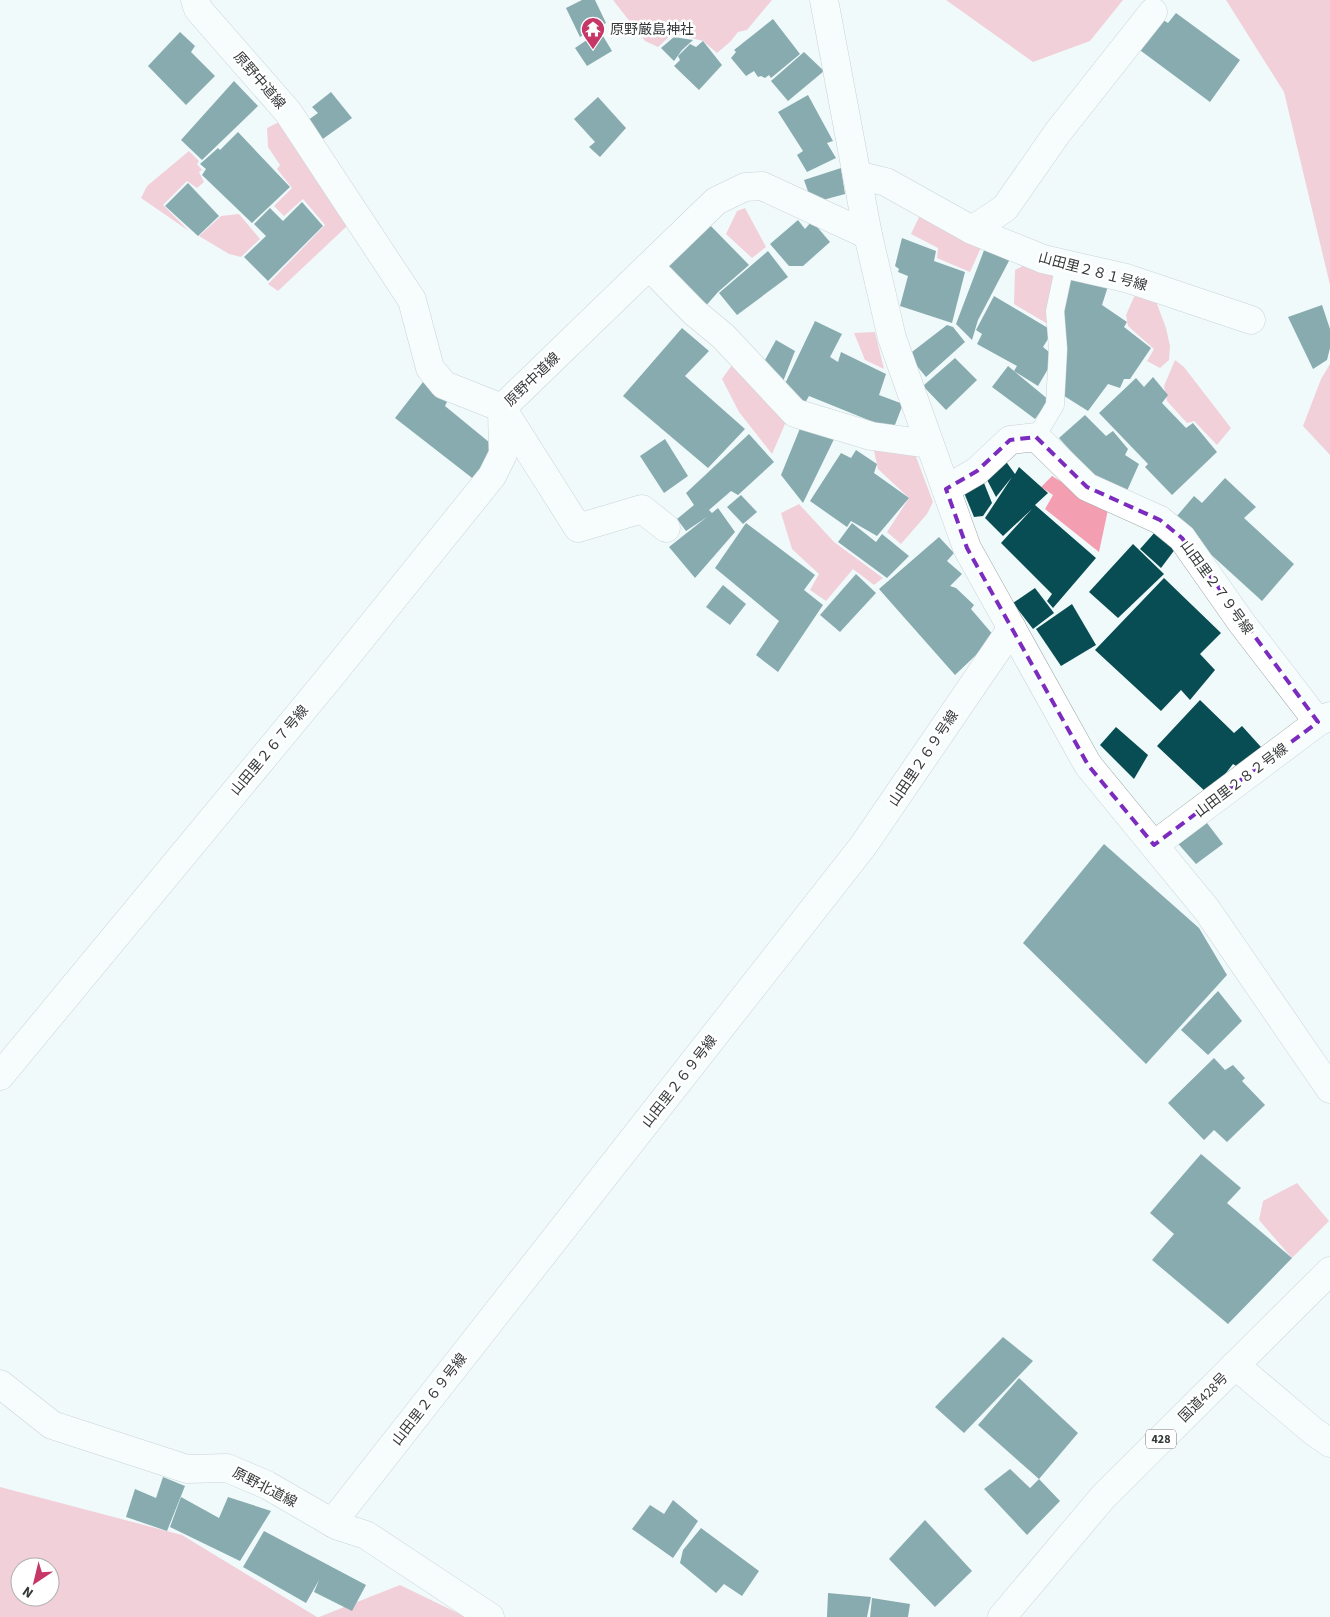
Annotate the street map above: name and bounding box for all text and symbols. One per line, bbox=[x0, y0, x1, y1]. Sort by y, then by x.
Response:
temple icon: 原野厳島神社 bbox=[580, 16, 606, 50]
place label: 原野厳島神社 bbox=[610, 20, 694, 40]
street label: 原野中道線 bbox=[229, 48, 290, 114]
street label: 山田里２８１号線 bbox=[1036, 248, 1149, 296]
street label: 原野中道線 bbox=[501, 348, 565, 411]
street label: 山田里２７９号線 bbox=[1175, 536, 1257, 639]
street label: 山田里２６７号線 bbox=[226, 701, 313, 800]
street label: 山田里２６９号線 bbox=[884, 707, 963, 811]
street label: 山田里２８２号線 bbox=[1191, 739, 1292, 822]
street label: 山田里２６９号線 bbox=[637, 1031, 722, 1132]
street label: 山田里２６９号線 bbox=[387, 1349, 472, 1450]
street label: 国道428号 bbox=[1174, 1368, 1233, 1427]
road number: 428 bbox=[1146, 1430, 1176, 1448]
street label: 原野北道線 bbox=[229, 1463, 300, 1513]
north arrow bbox=[10, 1557, 60, 1607]
text: N bbox=[19, 1581, 38, 1603]

